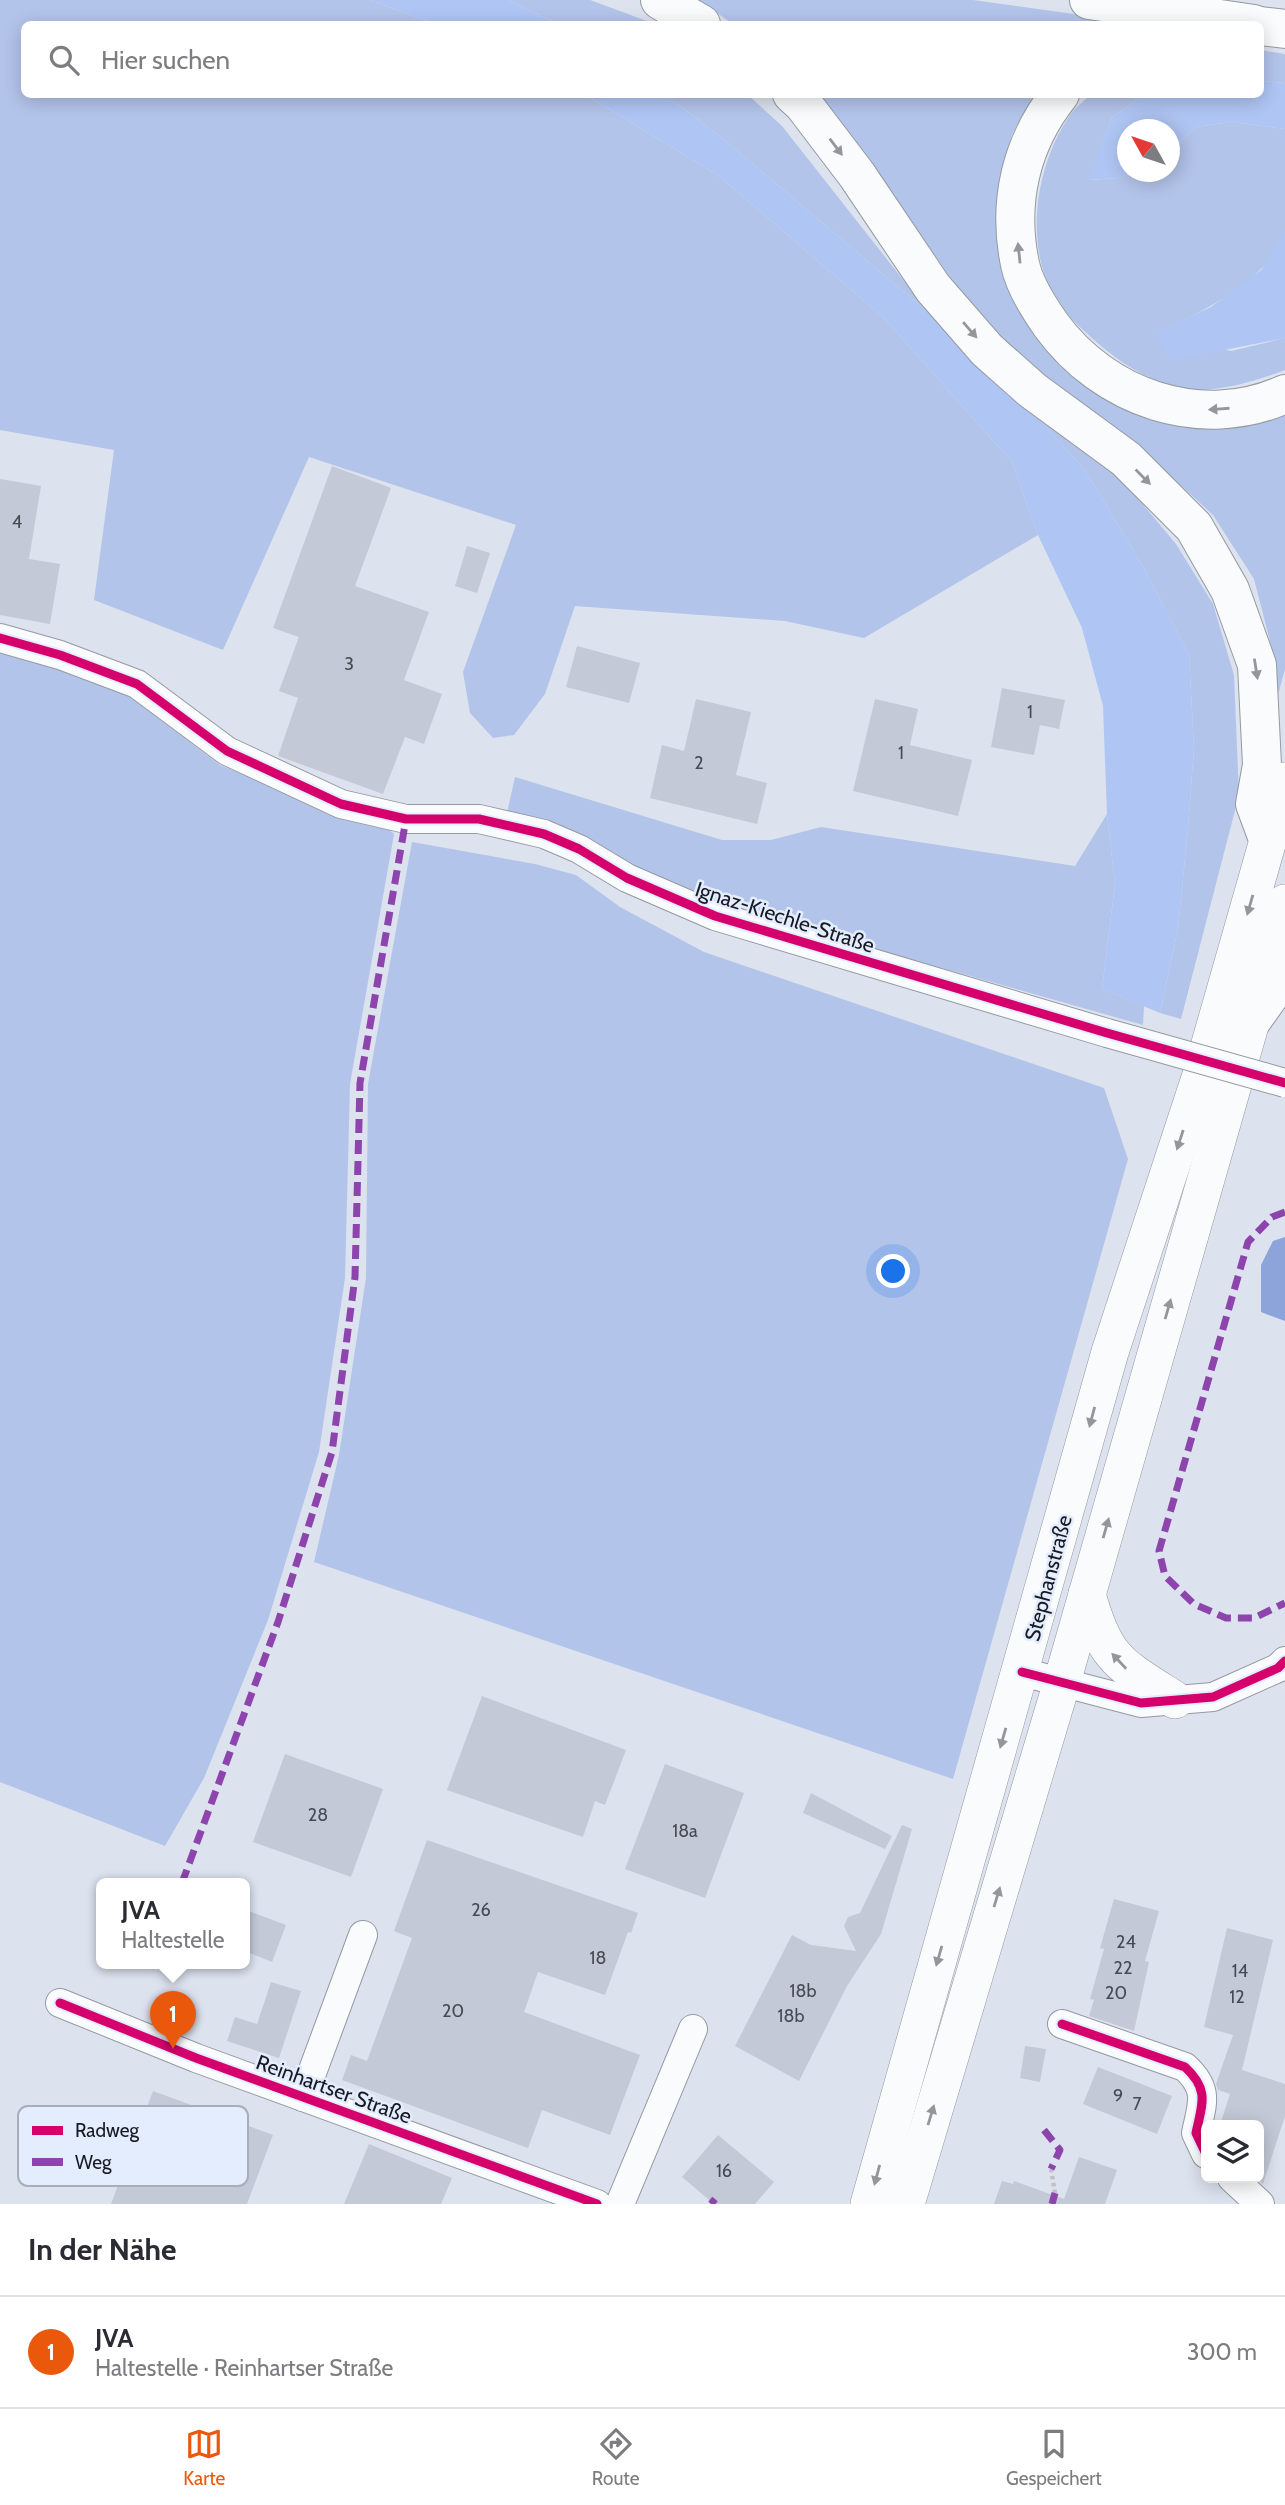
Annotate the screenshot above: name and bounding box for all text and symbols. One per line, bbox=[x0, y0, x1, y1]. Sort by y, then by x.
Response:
search box bbox=[21, 21, 1264, 98]
icon: search bbox=[45, 41, 83, 79]
text: Hier suchen bbox=[101, 44, 230, 76]
north arrow bbox=[1117, 119, 1180, 182]
one-way arrow bbox=[828, 138, 842, 156]
one-way arrow bbox=[1013, 242, 1024, 264]
one-way arrow bbox=[962, 321, 978, 339]
one-way arrow bbox=[1208, 404, 1230, 415]
one-way arrow bbox=[1135, 468, 1152, 485]
house number: 4 bbox=[12, 511, 22, 533]
house number: 3 bbox=[344, 653, 354, 675]
one-way arrow bbox=[1251, 658, 1262, 680]
house number: 1 bbox=[1027, 701, 1033, 723]
house number: 1 bbox=[898, 742, 904, 764]
house number: 2 bbox=[694, 752, 704, 774]
street label: Ignaz-Kiechle-Straße bbox=[692, 876, 878, 958]
one-way arrow bbox=[1244, 895, 1254, 916]
one-way arrow bbox=[1174, 1130, 1185, 1151]
your location bbox=[876, 1254, 910, 1288]
one-way arrow bbox=[1164, 1299, 1174, 1320]
one-way arrow bbox=[1086, 1407, 1097, 1429]
street label: Stephanstraße bbox=[1019, 1512, 1077, 1644]
one-way arrow bbox=[1101, 1517, 1111, 1538]
one-way arrow bbox=[1112, 1653, 1128, 1670]
one-way arrow bbox=[997, 1727, 1007, 1748]
house number: 28 bbox=[308, 1804, 328, 1826]
house number: 18a bbox=[672, 1820, 698, 1842]
popup bbox=[96, 1878, 250, 1969]
one-way arrow bbox=[992, 1886, 1002, 1907]
text: JVA bbox=[121, 1894, 160, 1926]
house number: 26 bbox=[471, 1899, 491, 1921]
text: Haltestelle bbox=[121, 1926, 225, 1954]
house number: 24 bbox=[1116, 1931, 1136, 1953]
one-way arrow bbox=[934, 1946, 944, 1967]
house number: 18 bbox=[590, 1947, 606, 1969]
house number: 22 bbox=[1114, 1957, 1132, 1979]
house number: 14 bbox=[1232, 1960, 1248, 1982]
house number: 18b bbox=[790, 1980, 816, 2002]
house number: 20 bbox=[1105, 1982, 1127, 2004]
house number: 12 bbox=[1229, 1986, 1245, 2008]
pin: 1 bbox=[150, 1991, 196, 2049]
house number: 20 bbox=[442, 2000, 464, 2022]
house number: 18b bbox=[778, 2005, 804, 2027]
street label: Reinhartser Straße bbox=[253, 2049, 415, 2129]
house number: 9 bbox=[1113, 2085, 1123, 2107]
house number: 7 bbox=[1132, 2093, 1142, 2115]
one-way arrow bbox=[926, 2104, 936, 2125]
legend bbox=[18, 2106, 248, 2186]
text: Radweg bbox=[75, 2119, 139, 2142]
map controls bbox=[1201, 2120, 1264, 2183]
button: layers bbox=[1201, 2120, 1264, 2183]
text: Weg bbox=[75, 2151, 112, 2174]
house number: 16 bbox=[716, 2160, 732, 2182]
one-way arrow bbox=[871, 2164, 882, 2186]
text: In der Nähe bbox=[28, 2231, 177, 2268]
text: JVA bbox=[95, 2322, 134, 2354]
text: 1 bbox=[47, 2338, 55, 2366]
text: 300 m bbox=[1187, 2338, 1257, 2366]
text: Haltestelle · Reinhartser Straße bbox=[95, 2354, 393, 2382]
tab: Karte bbox=[183, 2425, 225, 2490]
tab: Route bbox=[592, 2425, 639, 2490]
tab: Gespeichert bbox=[1006, 2425, 1102, 2490]

